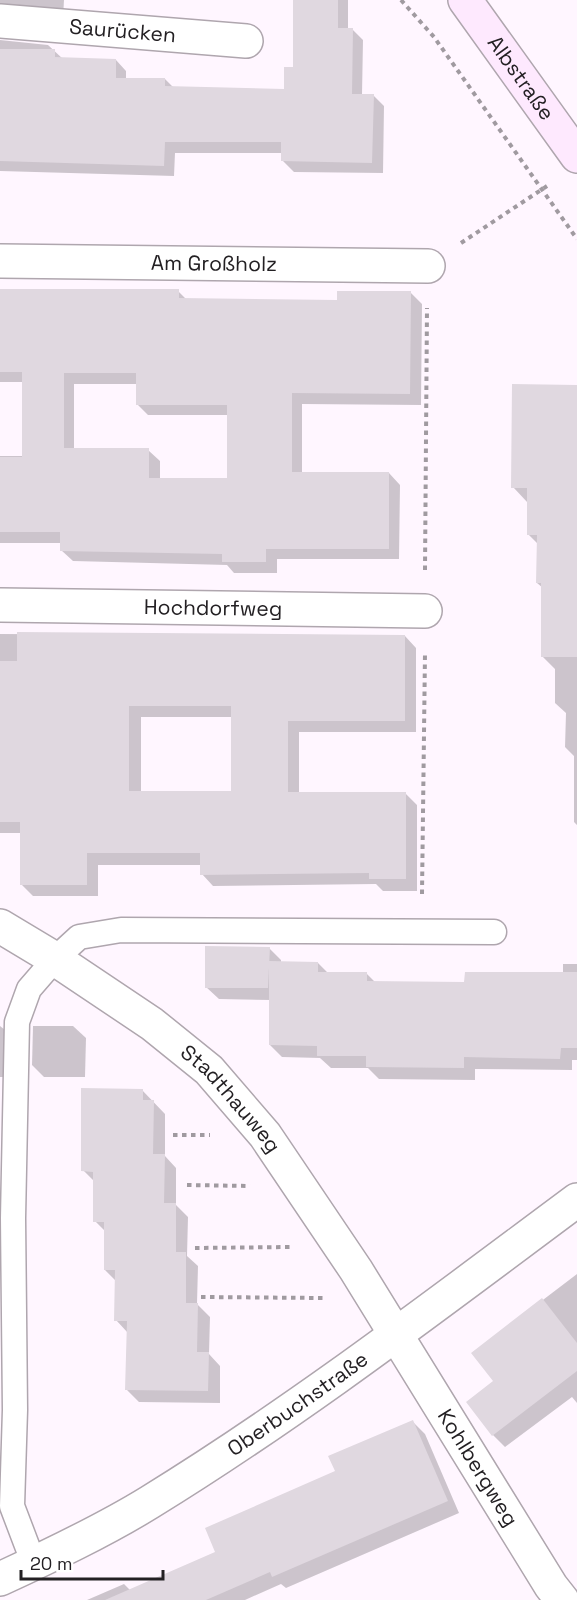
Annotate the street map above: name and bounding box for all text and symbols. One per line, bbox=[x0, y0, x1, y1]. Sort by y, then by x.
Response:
street label: Saurücken bbox=[68, 13, 177, 48]
street label: Albstraße bbox=[482, 30, 561, 125]
street label: Am Großholz bbox=[151, 249, 277, 277]
street label: Hochdorfweg bbox=[144, 593, 282, 622]
street label: Stadthauweg bbox=[175, 1038, 287, 1158]
street label: Oberbuchstraße bbox=[222, 1345, 373, 1462]
street label: Kohlbergweg bbox=[432, 1404, 525, 1531]
scale bar bbox=[21, 1543, 164, 1581]
text: 20 m bbox=[30, 1552, 73, 1575]

